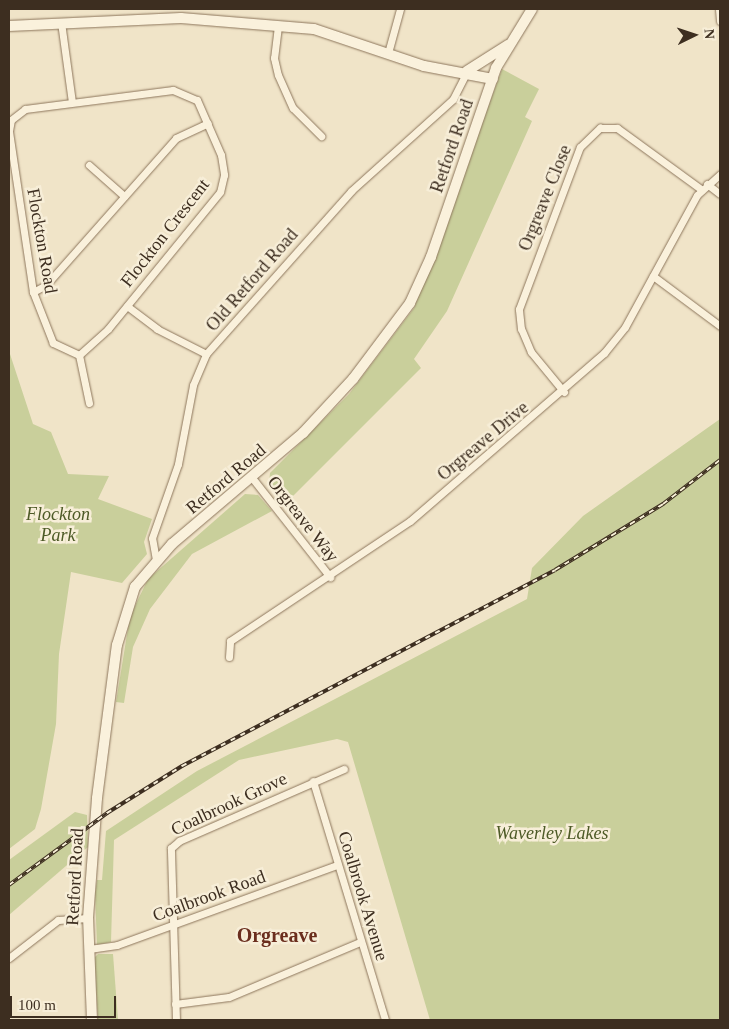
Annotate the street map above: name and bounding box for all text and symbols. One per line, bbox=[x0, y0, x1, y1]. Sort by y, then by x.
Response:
north arrow bbox=[669, 10, 719, 60]
text: N bbox=[702, 28, 717, 39]
street label: Retford Road bbox=[426, 96, 478, 196]
street label: Orgreave Close bbox=[514, 142, 576, 254]
street label: Flockton Crescent bbox=[116, 175, 214, 291]
street label: Flockton Road bbox=[22, 187, 62, 295]
street label: Old Retford Road bbox=[202, 224, 302, 336]
street label: Orgreave Drive bbox=[433, 397, 533, 485]
street label: Retford Road bbox=[182, 439, 270, 519]
street label: Orgreave Way bbox=[263, 472, 343, 566]
park label: Flockton Park bbox=[26, 504, 90, 546]
street label: Coalbrook Grove bbox=[168, 768, 290, 840]
park label: Waverley Lakes bbox=[496, 822, 608, 844]
street label: Retford Road bbox=[62, 828, 88, 926]
street label: Coalbrook Avenue bbox=[333, 828, 393, 964]
street label: Coalbrook Road bbox=[150, 866, 268, 926]
district label: Orgreave bbox=[237, 923, 317, 947]
scale bar bbox=[12, 986, 119, 1018]
text: 100 m bbox=[18, 997, 56, 1013]

